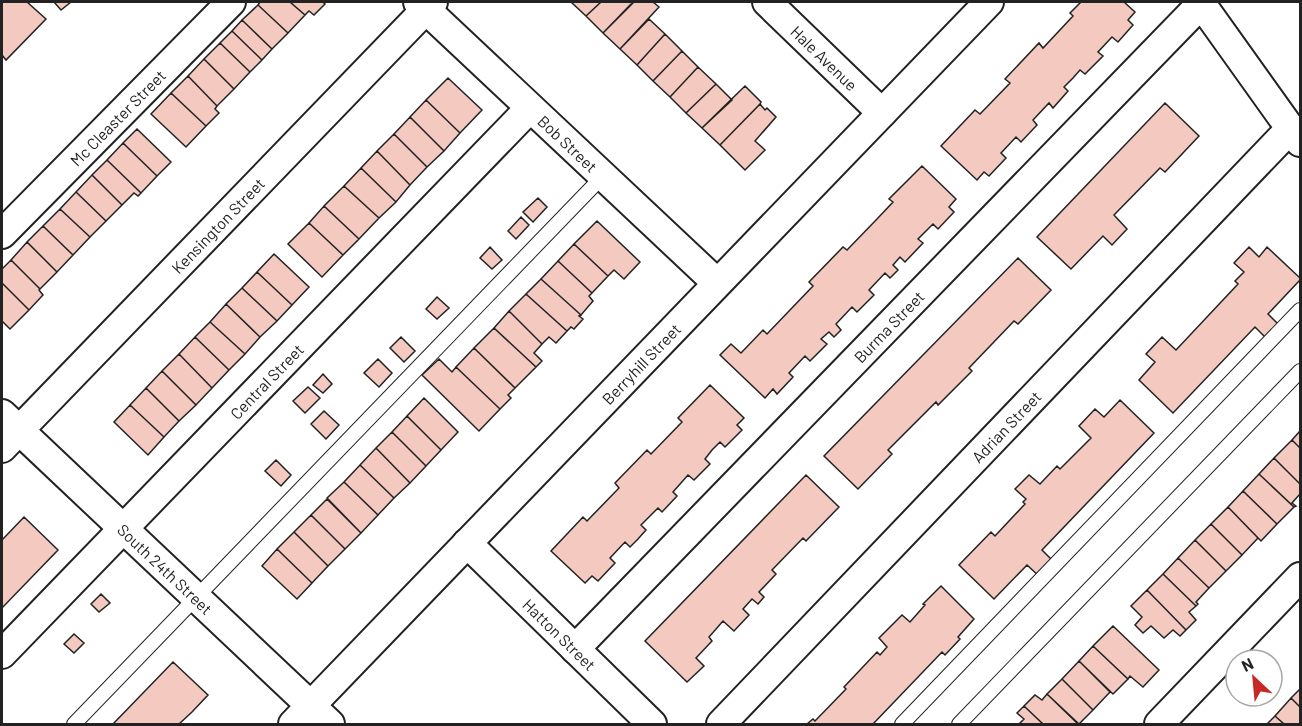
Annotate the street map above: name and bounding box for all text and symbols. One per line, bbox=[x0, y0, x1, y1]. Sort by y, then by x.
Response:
street label: Hale Avenue bbox=[787, 21, 862, 94]
street label: Mc Cleaster Street bbox=[66, 65, 169, 169]
street label: Bob Street bbox=[534, 111, 602, 175]
street label: Kensington Street bbox=[167, 173, 268, 277]
street label: Burma Street bbox=[849, 286, 927, 366]
street label: Berryhill Street bbox=[597, 319, 684, 408]
street label: Central Street bbox=[226, 339, 307, 422]
street label: Adrian Street bbox=[967, 386, 1044, 466]
street label: South 24th Street bbox=[114, 519, 217, 618]
street label: Hatton Street bbox=[520, 594, 600, 674]
north arrow bbox=[1224, 648, 1284, 708]
text: N bbox=[1238, 653, 1256, 675]

